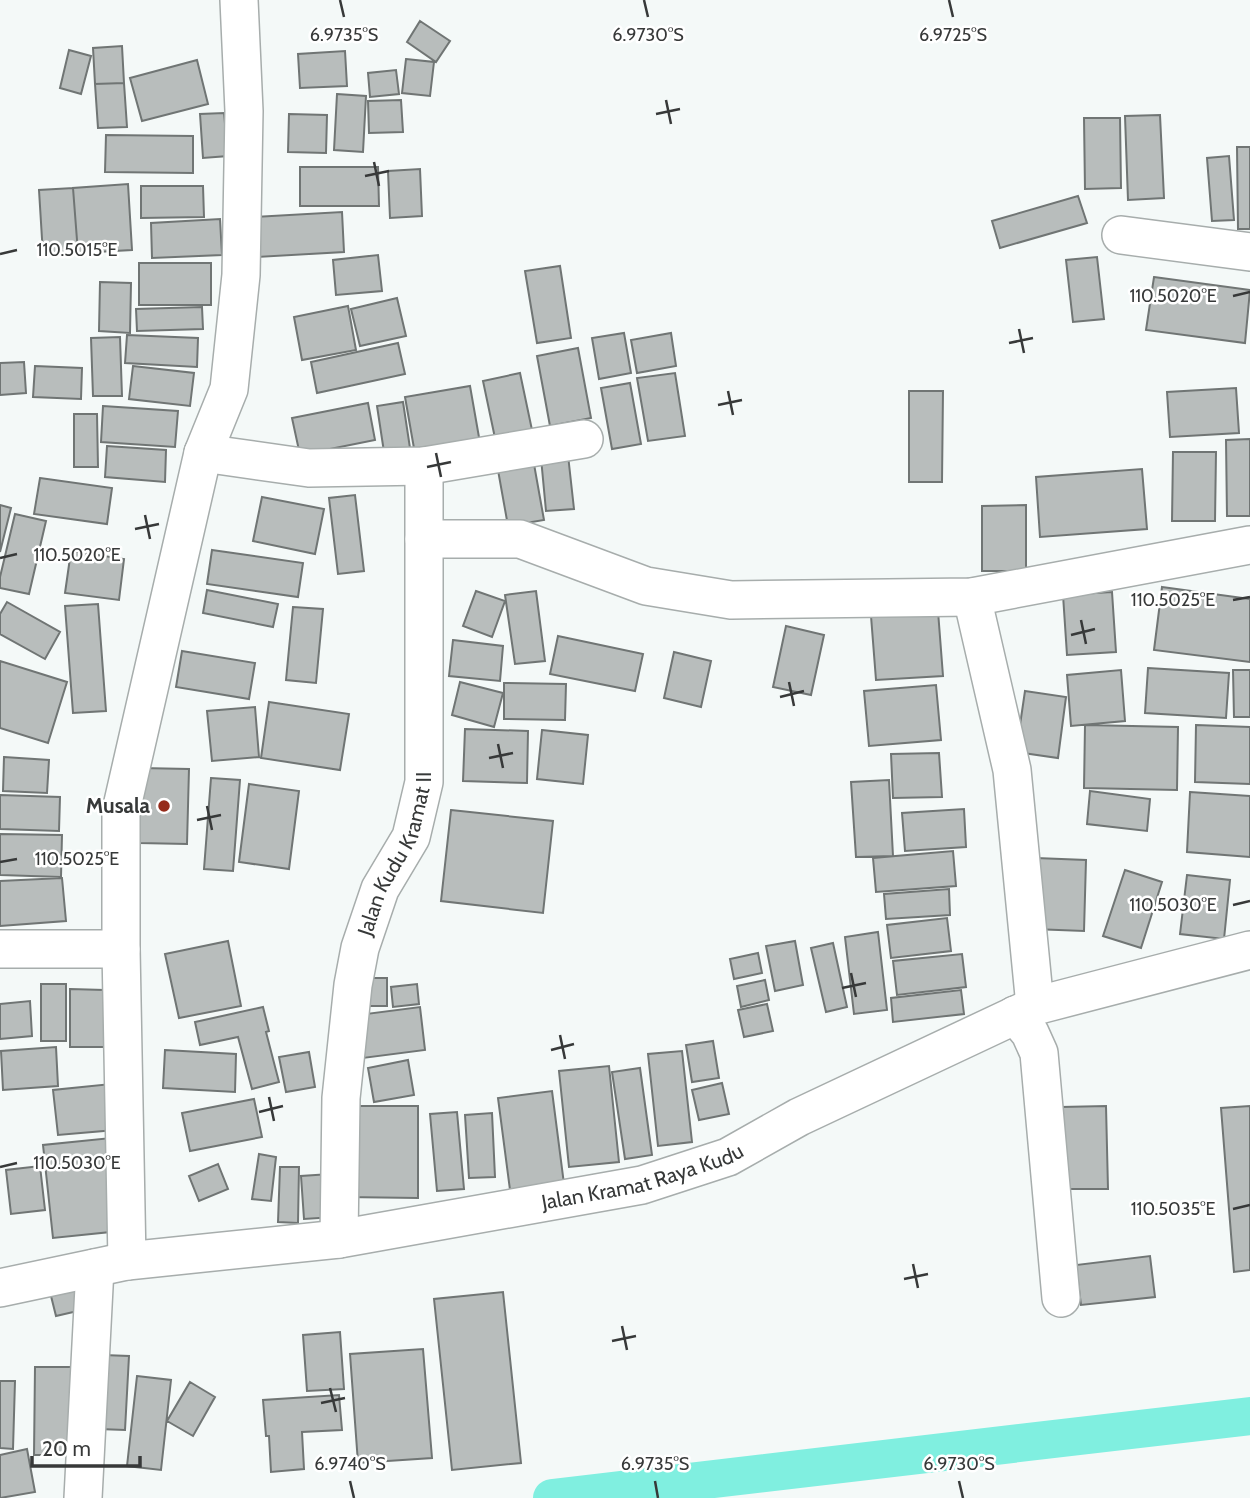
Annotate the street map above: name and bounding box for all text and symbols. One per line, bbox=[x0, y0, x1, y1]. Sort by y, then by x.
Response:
text: 6.9735°S bbox=[310, 24, 378, 46]
text: 6.9730°S bbox=[612, 24, 684, 46]
text: 6.9725°S bbox=[919, 24, 987, 46]
text: 110.5015°E bbox=[37, 239, 117, 261]
text: 110.5020°E bbox=[1129, 285, 1217, 307]
text: 110.5020°E bbox=[33, 544, 121, 566]
text: 110.5025°E bbox=[1131, 589, 1215, 611]
street label: Jalan Kudu Kramat II bbox=[352, 772, 436, 940]
place label: Musala bbox=[86, 793, 151, 818]
marker: Musala bbox=[156, 798, 172, 814]
text: 110.5025°E bbox=[35, 848, 119, 870]
text: 110.5030°E bbox=[1129, 894, 1217, 916]
street label: Jalan Kramat Raya Kudu bbox=[539, 1138, 748, 1215]
text: 110.5030°E bbox=[33, 1152, 121, 1174]
text: 110.5035°E bbox=[1131, 1198, 1215, 1220]
scale bar bbox=[32, 1424, 140, 1468]
text: 20 m bbox=[42, 1436, 91, 1461]
text: 6.9740°S bbox=[314, 1453, 386, 1475]
text: 6.9735°S bbox=[621, 1453, 689, 1475]
text: 6.9730°S bbox=[923, 1453, 995, 1475]

